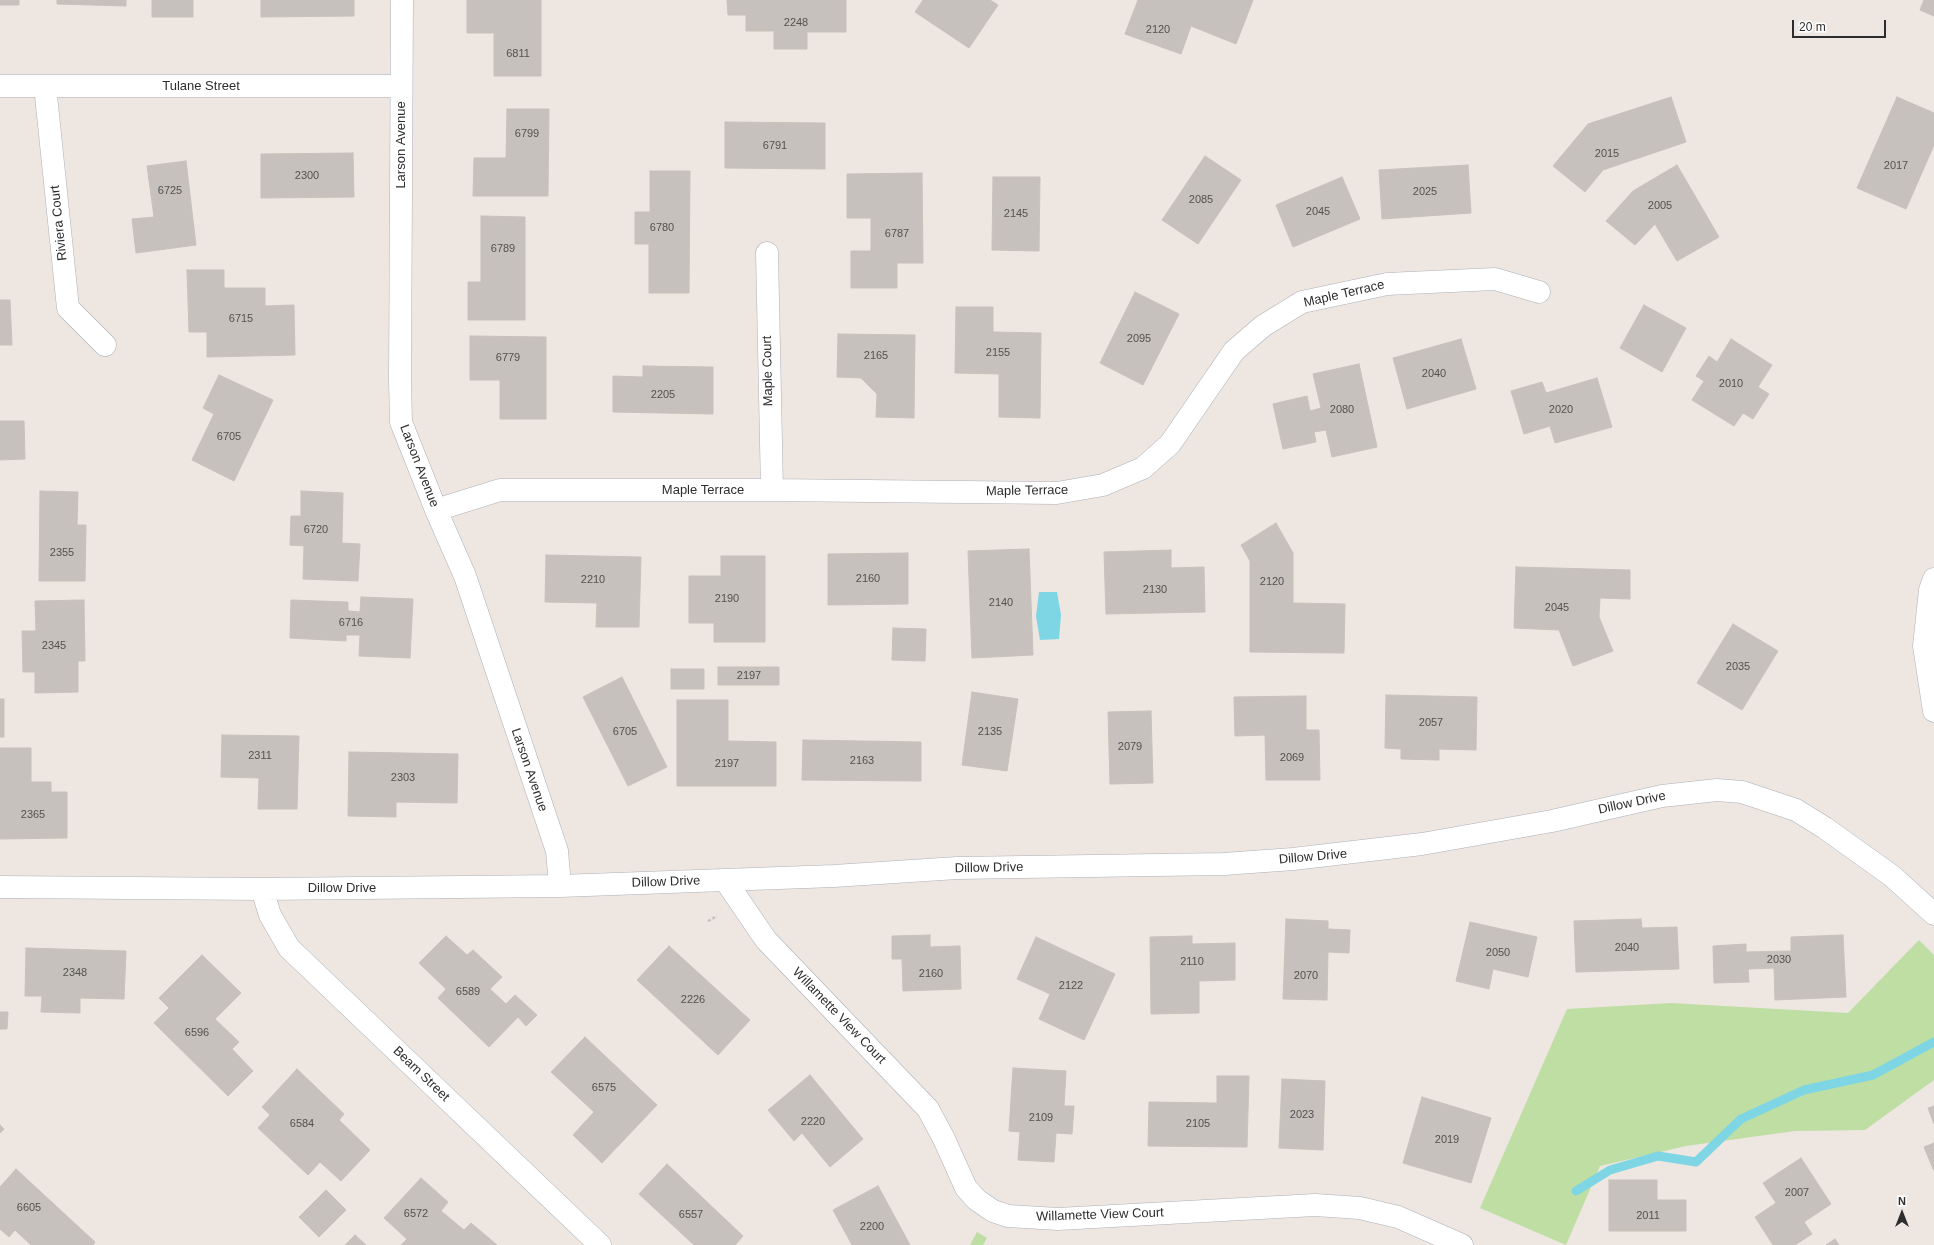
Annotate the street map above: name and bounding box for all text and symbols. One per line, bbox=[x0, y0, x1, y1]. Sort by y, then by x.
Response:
scale bar bbox=[1794, 12, 1888, 38]
house number: 2248 bbox=[784, 16, 808, 30]
text: 20 m bbox=[1799, 20, 1826, 34]
house number: 2120 bbox=[1146, 23, 1170, 37]
house number: 6811 bbox=[506, 47, 530, 61]
street label: Tulane Street bbox=[162, 78, 240, 94]
street label: Larson Avenue bbox=[393, 101, 409, 189]
house number: 6799 bbox=[515, 127, 539, 141]
house number: 6791 bbox=[763, 139, 787, 153]
house number: 2015 bbox=[1595, 147, 1619, 161]
house number: 2017 bbox=[1884, 159, 1908, 173]
house number: 2300 bbox=[295, 169, 319, 183]
street label: Riviera Court bbox=[47, 184, 71, 262]
house number: 6725 bbox=[158, 184, 182, 198]
house number: 2025 bbox=[1413, 185, 1437, 199]
house number: 2085 bbox=[1189, 193, 1213, 207]
house number: 2005 bbox=[1648, 199, 1672, 213]
house number: 2045 bbox=[1306, 205, 1330, 219]
house number: 2145 bbox=[1004, 207, 1028, 221]
house number: 6780 bbox=[650, 221, 674, 235]
house number: 6787 bbox=[885, 227, 909, 241]
house number: 6789 bbox=[491, 242, 515, 256]
street label: Maple Terrace bbox=[1302, 277, 1386, 311]
house number: 6715 bbox=[229, 312, 253, 326]
house number: 2095 bbox=[1127, 332, 1151, 346]
street label: Maple Court bbox=[760, 335, 776, 407]
house number: 2155 bbox=[986, 346, 1010, 360]
house number: 2165 bbox=[864, 349, 888, 363]
house number: 6779 bbox=[496, 351, 520, 365]
house number: 2040 bbox=[1422, 367, 1446, 381]
house number: 2010 bbox=[1719, 377, 1743, 391]
house number: 2205 bbox=[651, 388, 675, 402]
house number: 2080 bbox=[1330, 403, 1354, 417]
house number: 2020 bbox=[1549, 403, 1573, 417]
street label: Larson Avenue bbox=[396, 422, 442, 510]
house number: 6705 bbox=[217, 430, 241, 444]
street label: Maple Terrace bbox=[662, 482, 744, 498]
street label: Maple Terrace bbox=[986, 482, 1068, 500]
house number: 6720 bbox=[304, 523, 328, 537]
house number: 2355 bbox=[50, 546, 74, 560]
house number: 2160 bbox=[856, 572, 880, 586]
house number: 2210 bbox=[581, 573, 605, 587]
house number: 2120 bbox=[1260, 575, 1284, 589]
house number: 2130 bbox=[1143, 583, 1167, 597]
house number: 2190 bbox=[715, 592, 739, 606]
house number: 2140 bbox=[989, 596, 1013, 610]
house number: 2045 bbox=[1545, 601, 1569, 615]
house number: 6716 bbox=[339, 616, 363, 630]
house number: 2345 bbox=[42, 639, 66, 653]
house number: 2035 bbox=[1726, 660, 1750, 674]
house number: 2197 bbox=[737, 669, 761, 683]
house number: 2057 bbox=[1419, 716, 1443, 730]
house number: 6705 bbox=[613, 725, 637, 739]
house number: 2135 bbox=[978, 725, 1002, 739]
street label: Larson Avenue bbox=[507, 726, 551, 814]
house number: 2079 bbox=[1118, 740, 1142, 754]
house number: 2311 bbox=[248, 749, 272, 763]
house number: 2069 bbox=[1280, 751, 1304, 765]
house number: 2163 bbox=[850, 754, 874, 768]
house number: 2197 bbox=[715, 757, 739, 771]
house number: 2303 bbox=[391, 771, 415, 785]
street label: Dillow Drive bbox=[1597, 788, 1667, 818]
house number: 2365 bbox=[21, 808, 45, 822]
street label: Dillow Drive bbox=[1278, 846, 1348, 868]
street label: Dillow Drive bbox=[955, 860, 1023, 876]
street label: Dillow Drive bbox=[631, 873, 701, 891]
street label: Dillow Drive bbox=[308, 880, 376, 896]
house number: 2040 bbox=[1615, 941, 1639, 955]
house number: 2050 bbox=[1486, 946, 1510, 960]
house number: 2030 bbox=[1767, 953, 1791, 967]
house number: 2110 bbox=[1180, 955, 1204, 969]
street label: Willamette View Court bbox=[789, 965, 889, 1067]
house number: 2348 bbox=[63, 966, 87, 980]
house number: 2160 bbox=[919, 967, 943, 981]
house number: 2070 bbox=[1294, 969, 1318, 983]
house number: 2122 bbox=[1059, 979, 1083, 993]
house number: 6589 bbox=[456, 985, 480, 999]
house number: 2226 bbox=[681, 993, 705, 1007]
house number: 6596 bbox=[185, 1026, 209, 1040]
street label: Beam Street bbox=[390, 1043, 452, 1105]
house number: 6575 bbox=[592, 1081, 616, 1095]
house number: 2023 bbox=[1290, 1108, 1314, 1122]
house number: 2109 bbox=[1029, 1111, 1053, 1125]
house number: 2220 bbox=[801, 1115, 825, 1129]
house number: 6584 bbox=[290, 1117, 314, 1131]
house number: 2105 bbox=[1186, 1117, 1210, 1131]
house number: 2019 bbox=[1435, 1133, 1459, 1147]
house number: 2007 bbox=[1785, 1186, 1809, 1200]
north arrow bbox=[1882, 1193, 1922, 1233]
text: N bbox=[1898, 1195, 1906, 1207]
house number: 6605 bbox=[17, 1201, 41, 1215]
street label: Willamette View Court bbox=[1036, 1205, 1164, 1225]
house number: 6572 bbox=[404, 1207, 428, 1221]
house number: 6557 bbox=[679, 1208, 703, 1222]
house number: 2011 bbox=[1636, 1209, 1660, 1223]
house number: 2200 bbox=[860, 1220, 884, 1234]

